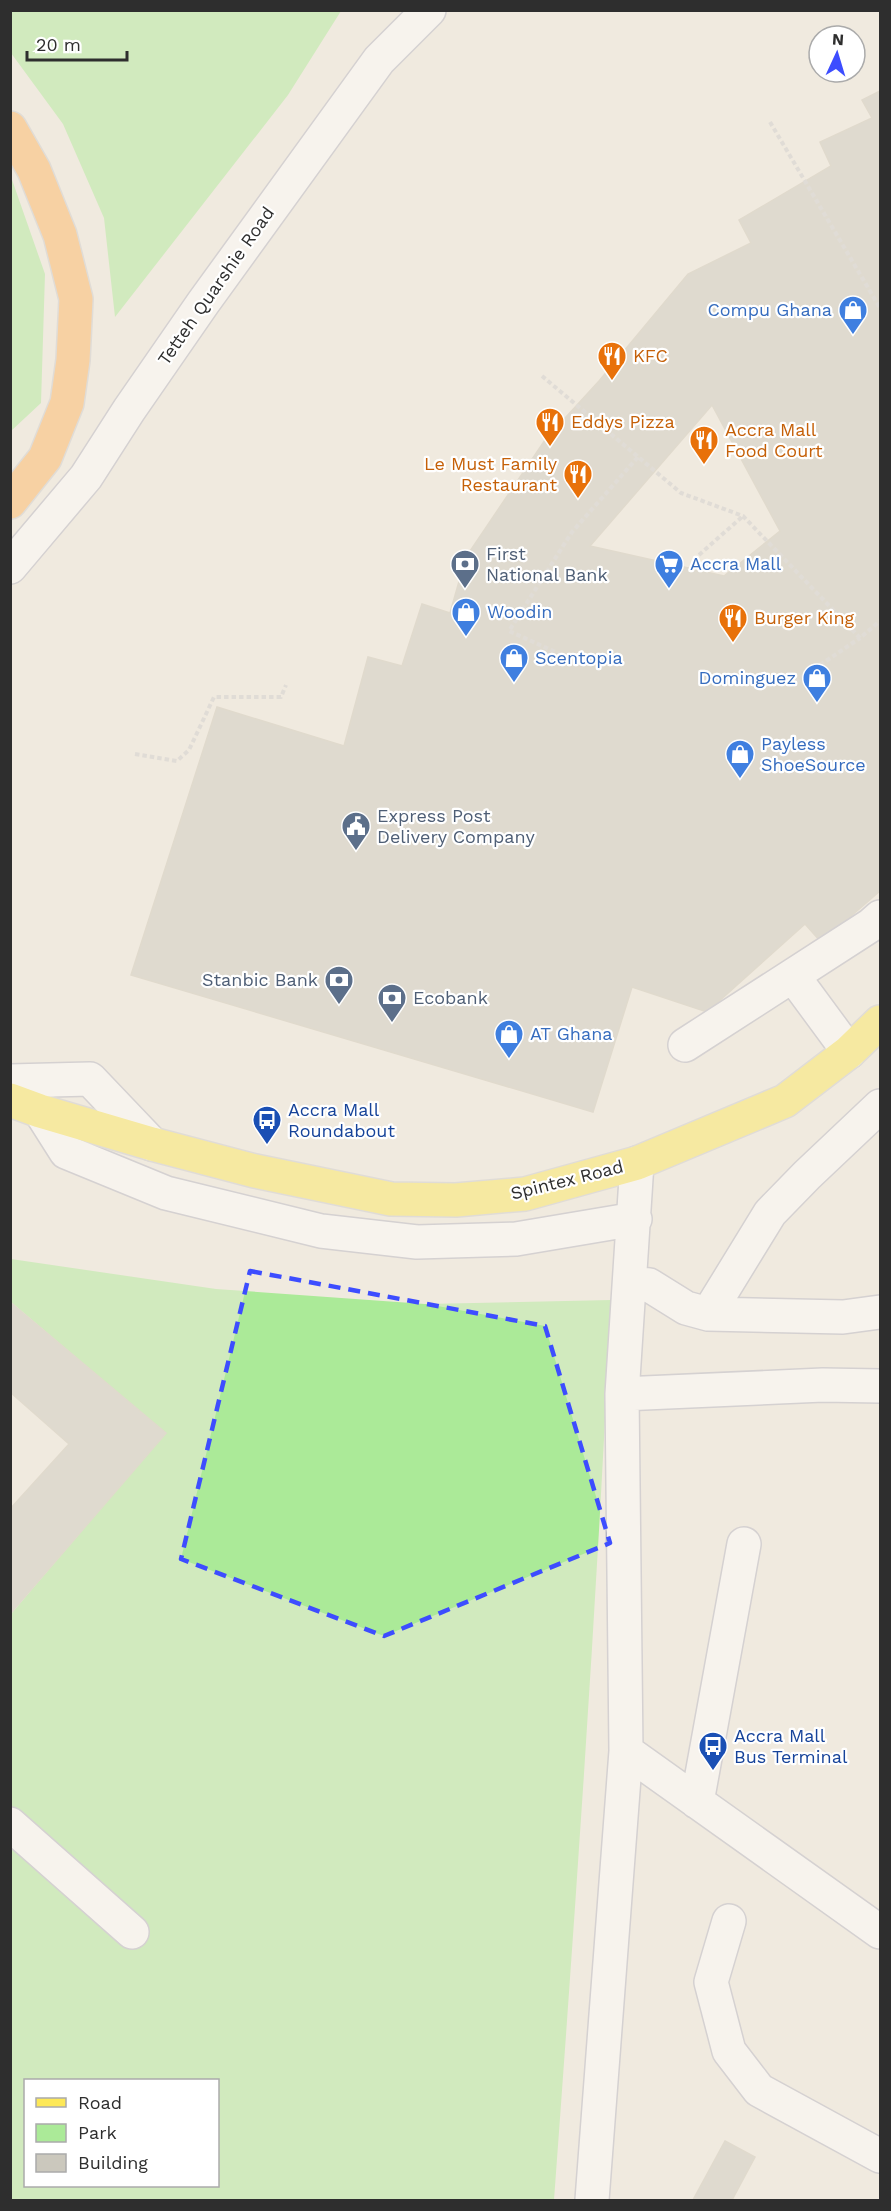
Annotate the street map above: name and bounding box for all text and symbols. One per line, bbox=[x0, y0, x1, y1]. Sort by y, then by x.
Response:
scale bar bbox=[27, 24, 128, 62]
north arrow bbox=[807, 24, 867, 84]
text: N bbox=[831, 30, 845, 49]
text: 20 m bbox=[36, 34, 81, 55]
street label: Tetteh Quarshie Road bbox=[153, 203, 278, 369]
shop icon: Compu Ghana bbox=[837, 294, 869, 336]
place label: Compu Ghana bbox=[707, 299, 832, 320]
restaurant icon: KFC bbox=[596, 340, 628, 382]
place label: KFC bbox=[633, 345, 668, 366]
restaurant icon: Eddys Pizza bbox=[534, 406, 566, 448]
place label: Eddys Pizza bbox=[571, 411, 675, 432]
place label: Accra Mall Food Court bbox=[725, 419, 823, 461]
restaurant icon: Accra Mall Food Court bbox=[688, 424, 720, 466]
place label: Le Must Family Restaurant bbox=[424, 453, 558, 495]
restaurant icon: Le Must Family Restaurant bbox=[562, 458, 594, 500]
place label: First National Bank bbox=[486, 543, 608, 585]
bank icon: First National Bank bbox=[449, 548, 481, 590]
supermarket icon: Accra Mall bbox=[653, 548, 685, 590]
place label: Accra Mall bbox=[690, 553, 782, 574]
shop icon: Woodin bbox=[450, 596, 482, 638]
place label: Woodin bbox=[487, 601, 553, 622]
restaurant icon: Burger King bbox=[717, 602, 749, 644]
place label: Burger King bbox=[754, 607, 855, 628]
shop icon: Scentopia bbox=[498, 642, 530, 684]
place label: Scentopia bbox=[535, 647, 623, 668]
shop icon: Dominguez bbox=[801, 662, 833, 704]
place label: Dominguez bbox=[698, 667, 796, 688]
place label: Payless ShoeSource bbox=[761, 733, 866, 775]
shop icon: Payless ShoeSource bbox=[724, 738, 756, 780]
place label: Express Post Delivery Company bbox=[377, 805, 535, 847]
public building icon: Express Post Delivery Company bbox=[340, 810, 372, 852]
bank icon: Stanbic Bank bbox=[323, 964, 355, 1006]
place label: Stanbic Bank bbox=[202, 969, 318, 990]
bank icon: Ecobank bbox=[376, 982, 408, 1024]
place label: Ecobank bbox=[413, 987, 488, 1008]
shop icon: AT Ghana bbox=[493, 1018, 525, 1060]
place label: AT Ghana bbox=[530, 1023, 612, 1044]
place label: Accra Mall Roundabout bbox=[288, 1099, 395, 1141]
bus stop icon: Accra Mall Roundabout bbox=[251, 1104, 283, 1146]
street label: Spintex Road bbox=[508, 1155, 625, 1204]
place label: Accra Mall Bus Terminal bbox=[734, 1725, 848, 1767]
bus stop icon: Accra Mall Bus Terminal bbox=[697, 1730, 729, 1772]
legend bbox=[24, 2079, 219, 2187]
text: Road bbox=[78, 2092, 122, 2113]
text: Park bbox=[78, 2122, 117, 2143]
text: Building bbox=[78, 2152, 148, 2173]

